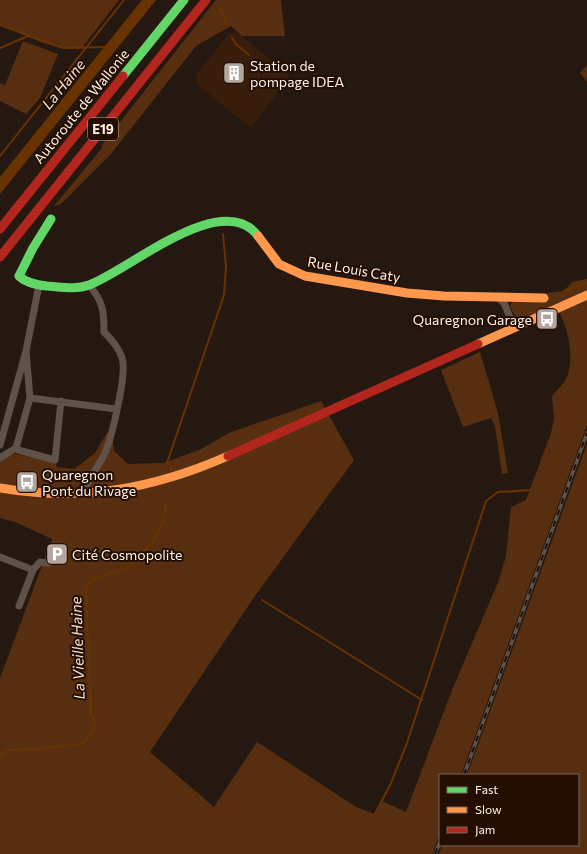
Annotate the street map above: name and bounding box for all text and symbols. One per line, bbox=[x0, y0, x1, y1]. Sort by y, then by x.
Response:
street label: Autoroute de Wallonie bbox=[30, 45, 132, 167]
water label: La Haine bbox=[38, 55, 89, 112]
place label: Station de pompage IDEA bbox=[250, 57, 345, 90]
building icon: Station de pompage IDEA bbox=[221, 60, 247, 86]
road number: E19 bbox=[88, 118, 118, 140]
street label: Rue Louis Caty bbox=[306, 252, 402, 286]
bus stop icon: Quaregnon Garage bbox=[534, 306, 560, 332]
place label: Quaregnon Garage bbox=[413, 311, 532, 328]
place label: Quaregnon Pont du Rivage bbox=[42, 466, 136, 499]
bus stop icon: Quaregnon Pont du Rivage bbox=[14, 469, 40, 495]
parking icon: Cité Cosmopolite bbox=[44, 541, 70, 567]
place label: Cité Cosmopolite bbox=[72, 546, 182, 563]
water label: La Vieille Haine bbox=[66, 596, 88, 700]
legend bbox=[439, 774, 579, 846]
text: Fast bbox=[475, 782, 498, 796]
text: Slow bbox=[475, 802, 502, 816]
text: Jam bbox=[475, 822, 495, 837]

